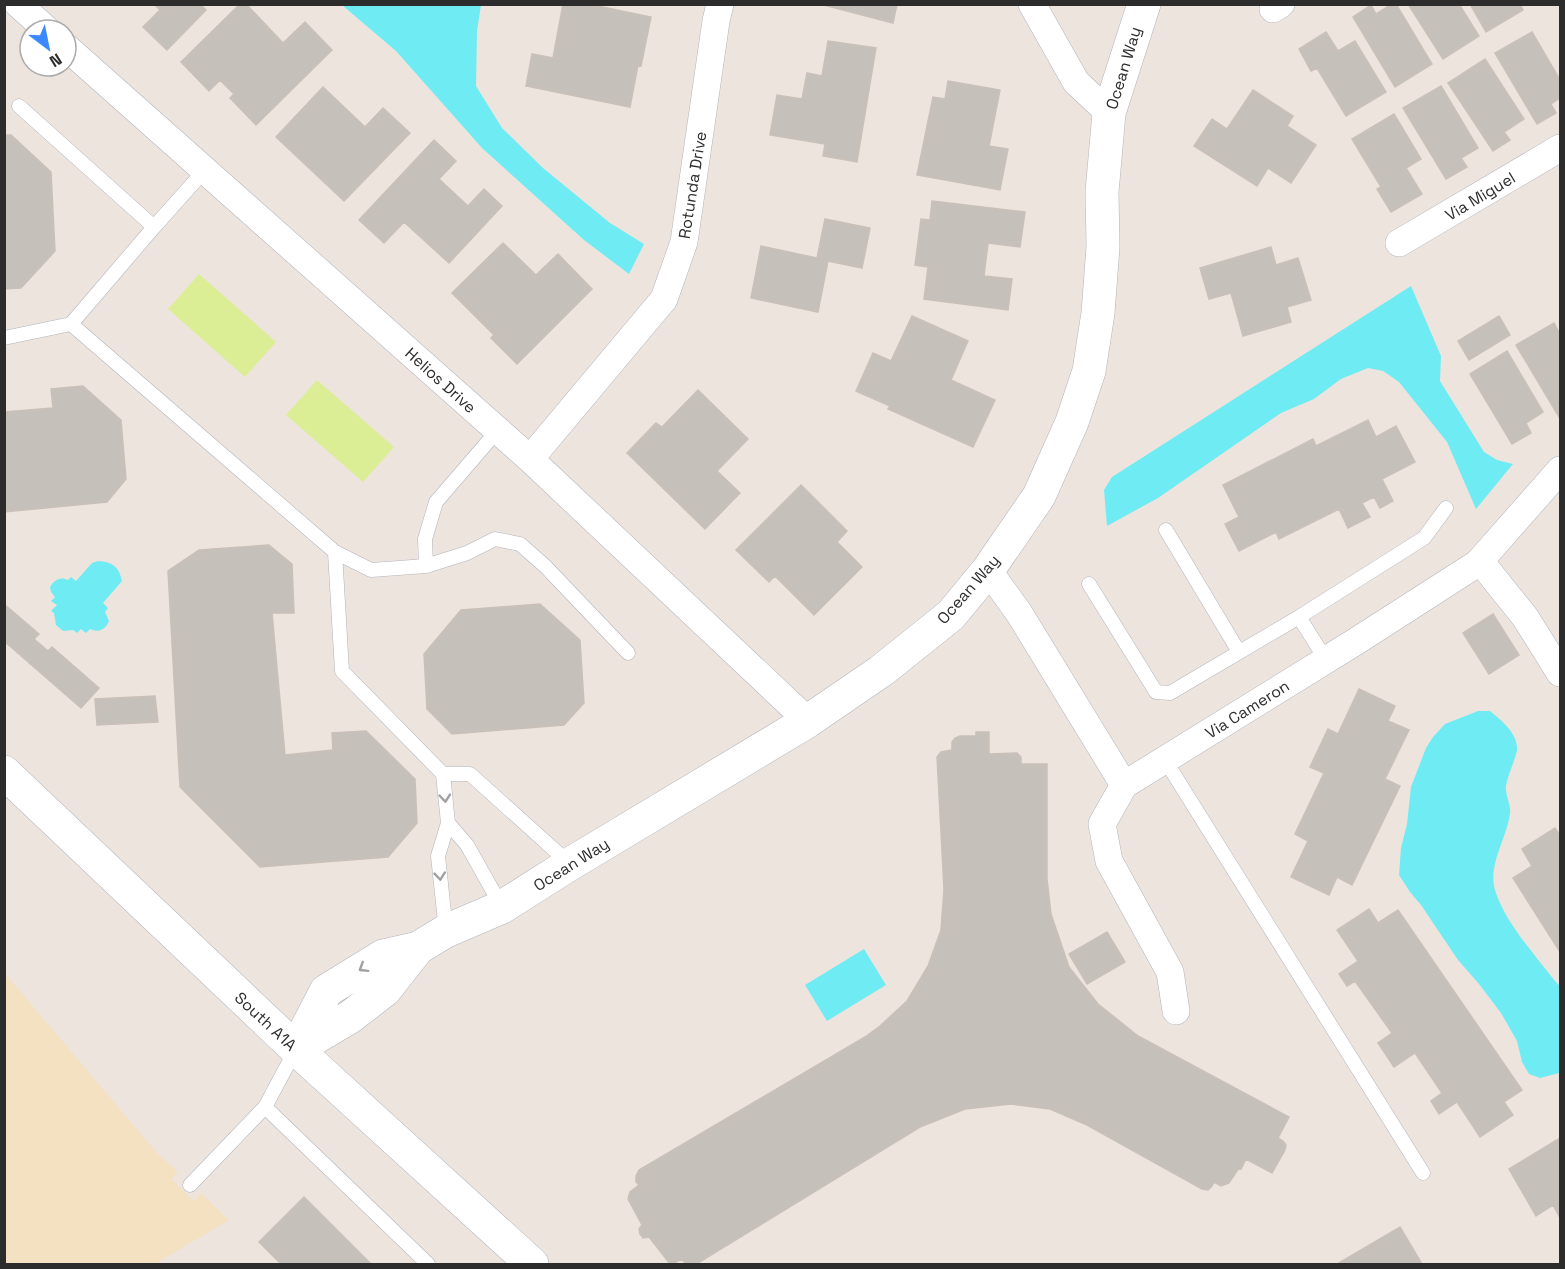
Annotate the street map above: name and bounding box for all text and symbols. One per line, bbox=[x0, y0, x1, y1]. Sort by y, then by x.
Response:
north arrow bbox=[18, 18, 78, 78]
street label: Ocean Way bbox=[1101, 24, 1146, 112]
text: N bbox=[46, 49, 66, 72]
street label: Rotunda Drive bbox=[674, 130, 711, 240]
street label: Via Miguel bbox=[1441, 167, 1519, 226]
street label: Helios Drive bbox=[401, 343, 481, 418]
street label: Ocean Way bbox=[932, 550, 1004, 628]
street label: Via Cameron bbox=[1201, 675, 1293, 744]
one-way arrow bbox=[438, 794, 451, 803]
street label: Ocean Way bbox=[529, 833, 613, 896]
one-way arrow bbox=[433, 872, 446, 881]
one-way arrow bbox=[359, 960, 369, 972]
street label: South A1A bbox=[230, 987, 301, 1055]

